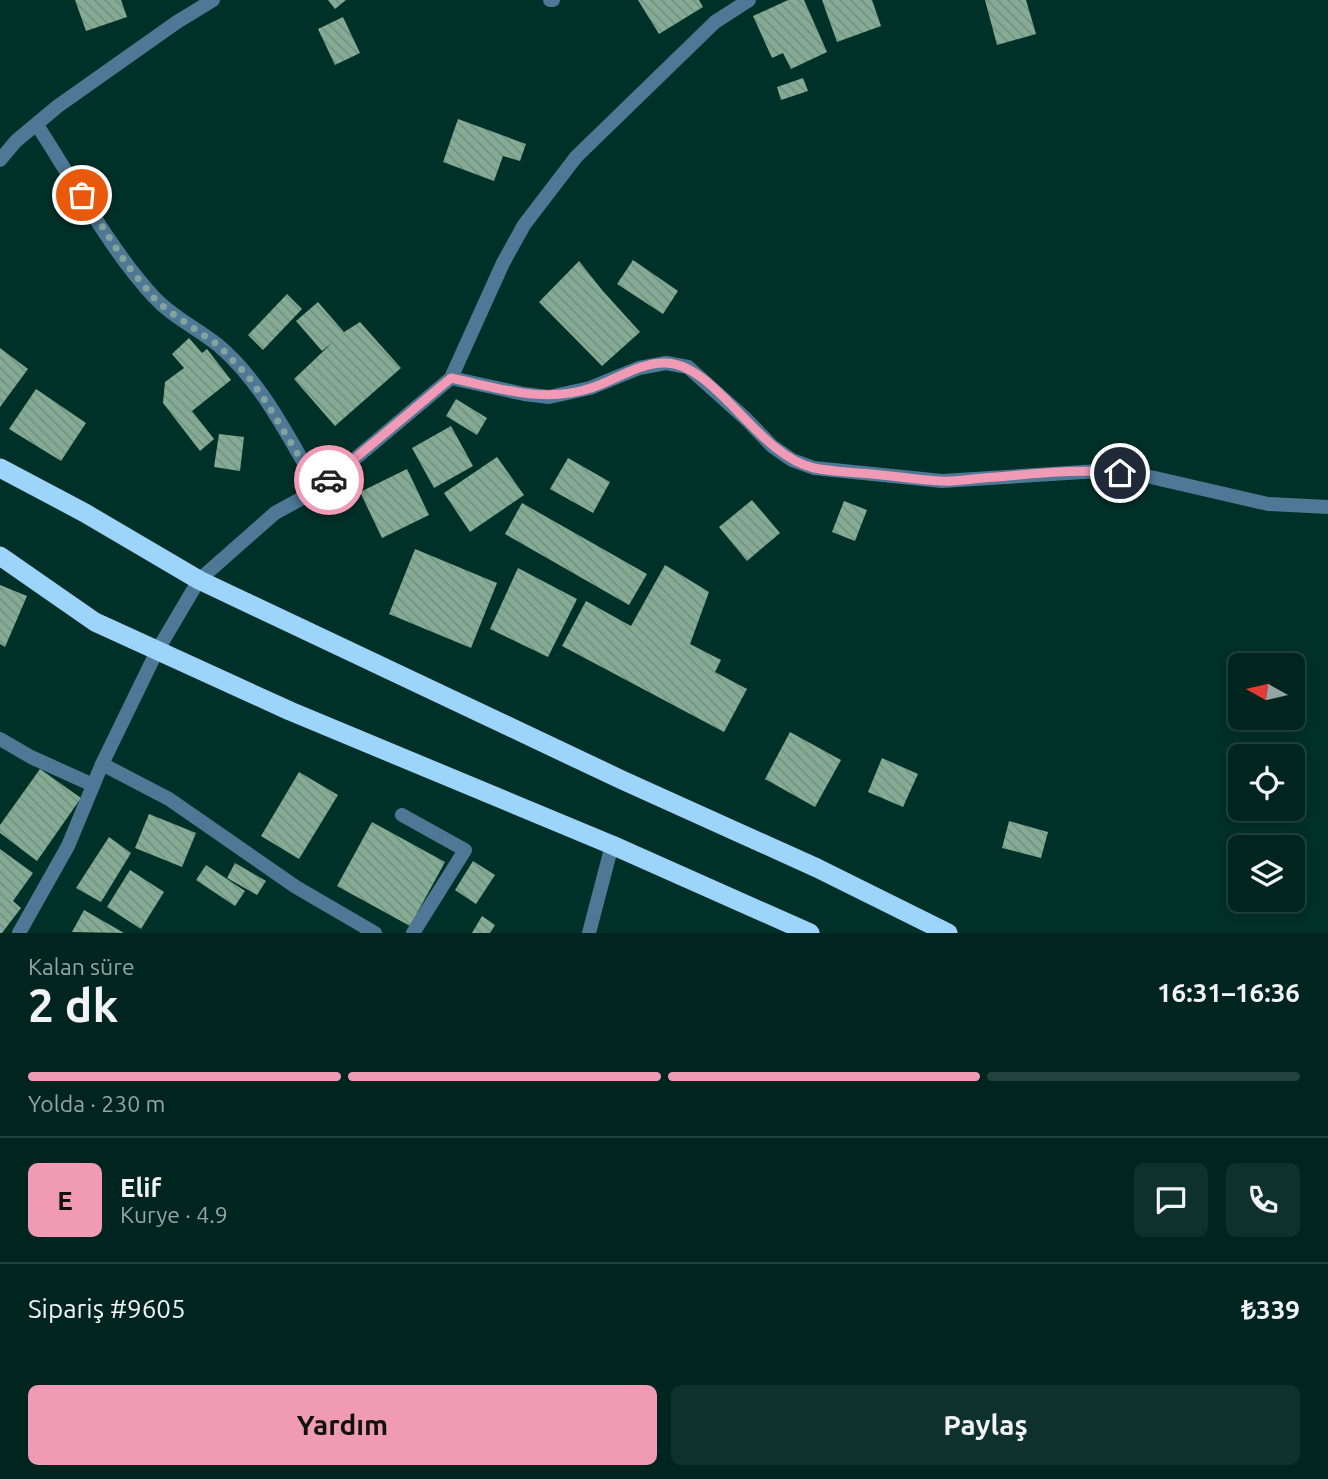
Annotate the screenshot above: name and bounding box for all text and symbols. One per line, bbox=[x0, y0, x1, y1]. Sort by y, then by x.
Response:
pin bbox=[52, 165, 112, 225]
icon: bag bbox=[63, 176, 101, 214]
pin bbox=[1090, 443, 1150, 503]
courier bbox=[294, 445, 364, 515]
icon: home bbox=[1101, 454, 1139, 492]
icon: car bbox=[310, 461, 348, 499]
north arrow bbox=[1228, 653, 1306, 730]
map controls bbox=[1228, 653, 1305, 912]
button: locate bbox=[1228, 744, 1305, 821]
button: layers bbox=[1228, 835, 1305, 912]
text: Kalan süre bbox=[28, 954, 135, 979]
text: 16:31–16:36 bbox=[1157, 978, 1300, 1007]
text: 2 dk bbox=[28, 979, 118, 1031]
text: Yolda · 230 m bbox=[28, 1091, 165, 1116]
button: chat bbox=[1134, 1163, 1208, 1237]
button: phone bbox=[1226, 1163, 1300, 1237]
text: Elif bbox=[120, 1173, 161, 1202]
text: E bbox=[57, 1186, 73, 1215]
text: Kurye · 4.9 bbox=[120, 1202, 228, 1227]
text: Sipariş #9605 bbox=[28, 1294, 186, 1323]
text: ₺339 bbox=[1241, 1295, 1300, 1324]
button: Yardım bbox=[28, 1385, 657, 1465]
button: Paylaş bbox=[671, 1385, 1300, 1465]

